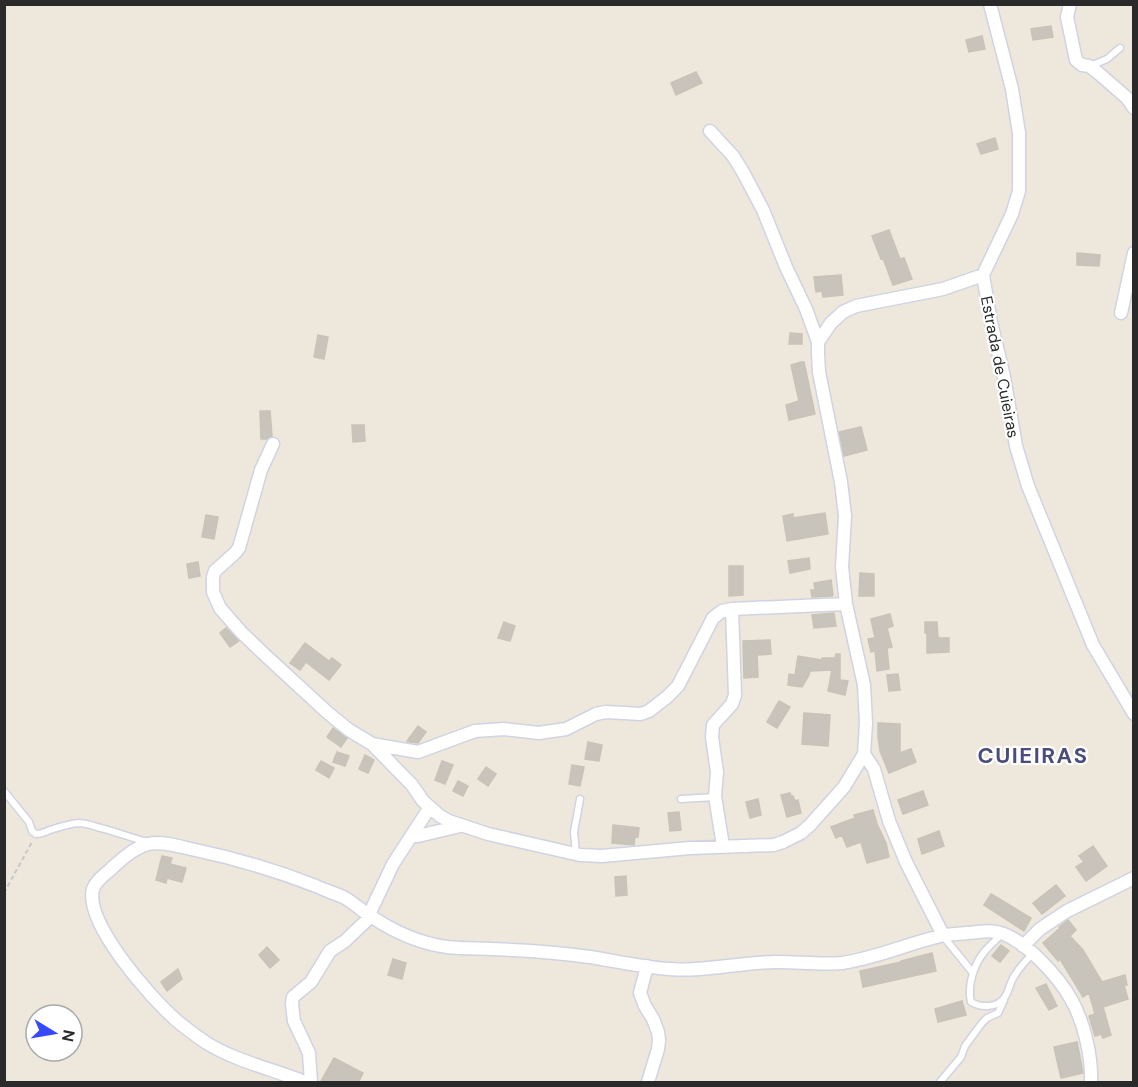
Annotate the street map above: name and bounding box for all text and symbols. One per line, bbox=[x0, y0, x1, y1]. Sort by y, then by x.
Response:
street label: Estrada de Cuieiras bbox=[976, 294, 1024, 440]
district label: CUIEIRAS bbox=[978, 741, 1088, 770]
north arrow bbox=[24, 1003, 84, 1063]
text: N bbox=[57, 1028, 80, 1043]

